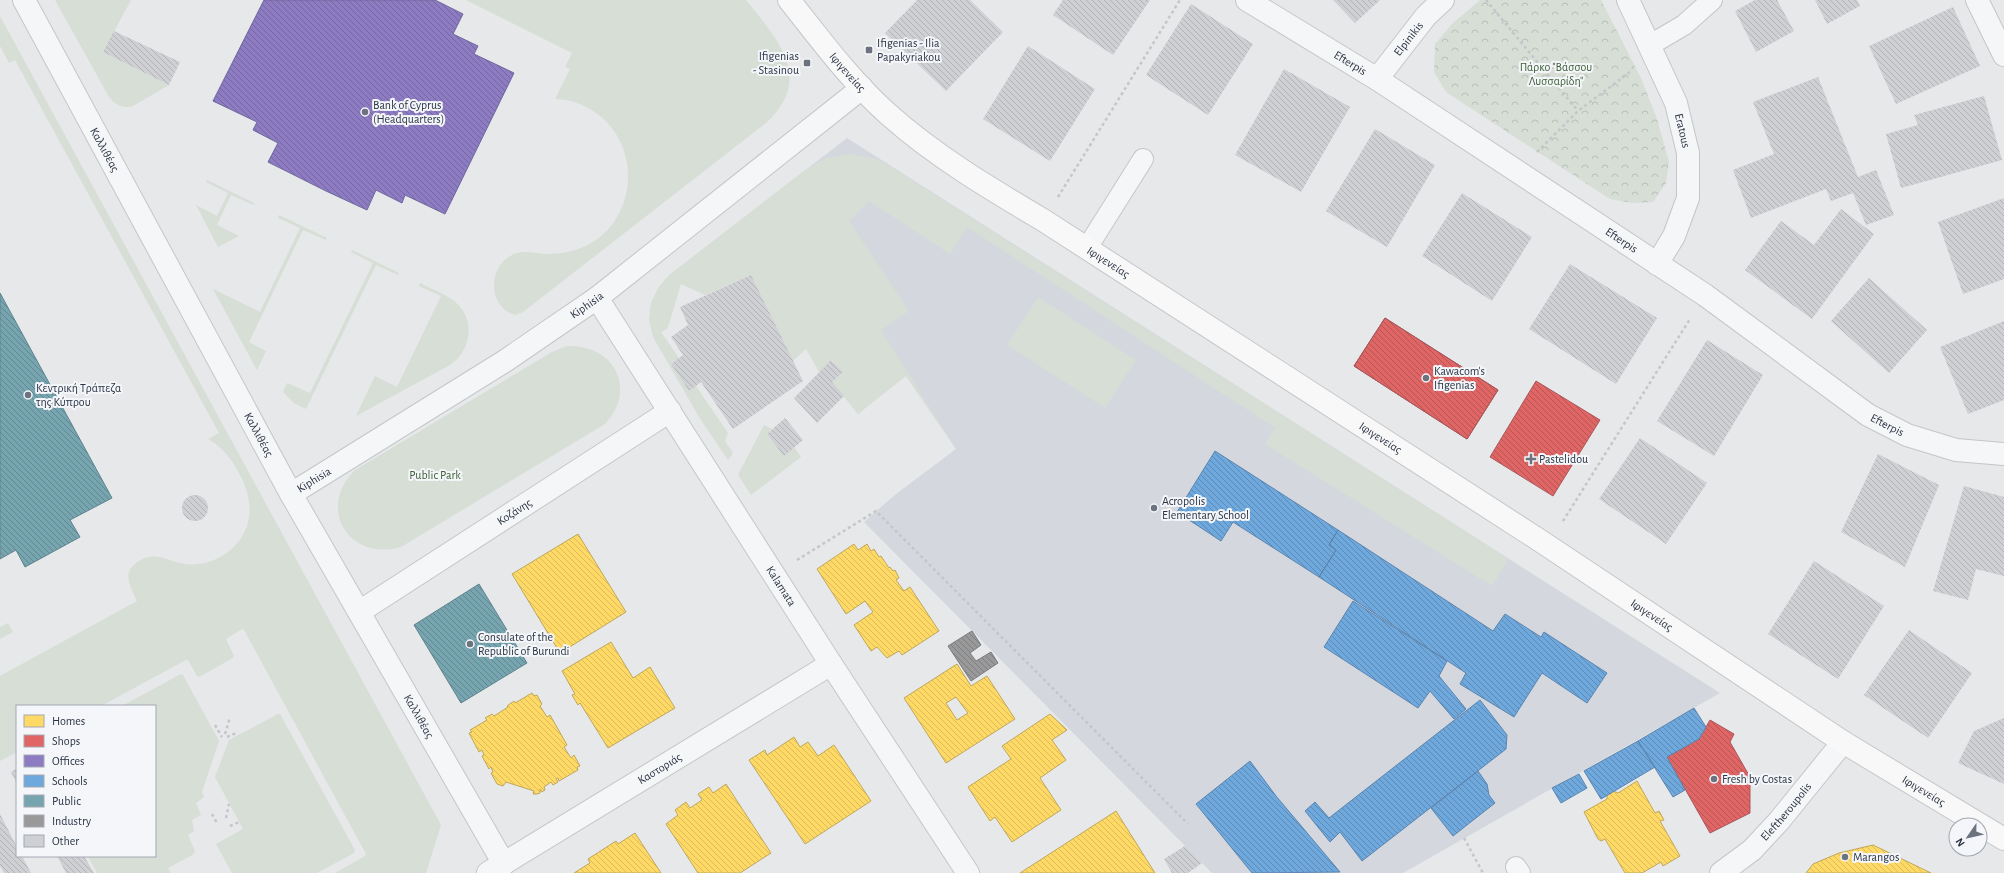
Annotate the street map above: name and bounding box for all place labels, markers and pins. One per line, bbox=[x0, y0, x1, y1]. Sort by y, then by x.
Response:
place label: Ifigenias - Ilia Papakyriakou bbox=[877, 37, 940, 64]
marker: Ifigenias - Ilia Papakyriakou bbox=[864, 45, 874, 55]
place label: Ifigenias - Stasinou bbox=[753, 50, 799, 76]
marker: Ifigenias - Stasinou bbox=[802, 58, 812, 68]
place label: Bank of Cyprus (Headquarters) bbox=[373, 99, 444, 125]
marker: Bank of Cyprus (Headquarters) bbox=[360, 107, 370, 117]
place label: Kawacom's Ifigenias bbox=[1434, 365, 1485, 391]
marker: Kawacom's Ifigenias bbox=[1421, 373, 1431, 383]
place label: Κεντρική Τράπεζα της Κύπρου bbox=[35, 382, 121, 409]
marker: Κεντρική Τράπεζα της Κύπρου bbox=[23, 390, 33, 400]
place label: Pastelidou bbox=[1539, 453, 1588, 465]
marker: Pastelidou bbox=[1526, 454, 1536, 464]
place label: Acropolis Elementary School bbox=[1162, 495, 1249, 522]
marker: Acropolis Elementary School bbox=[1149, 503, 1159, 513]
place label: Consulate of the Republic of Burundi bbox=[478, 631, 570, 657]
marker: Consulate of the Republic of Burundi bbox=[465, 639, 475, 649]
place label: Fresh by Costas bbox=[1722, 773, 1792, 786]
marker: Fresh by Costas bbox=[1709, 774, 1719, 784]
place label: Marangos bbox=[1853, 851, 1899, 863]
marker: Marangos bbox=[1840, 852, 1850, 862]

